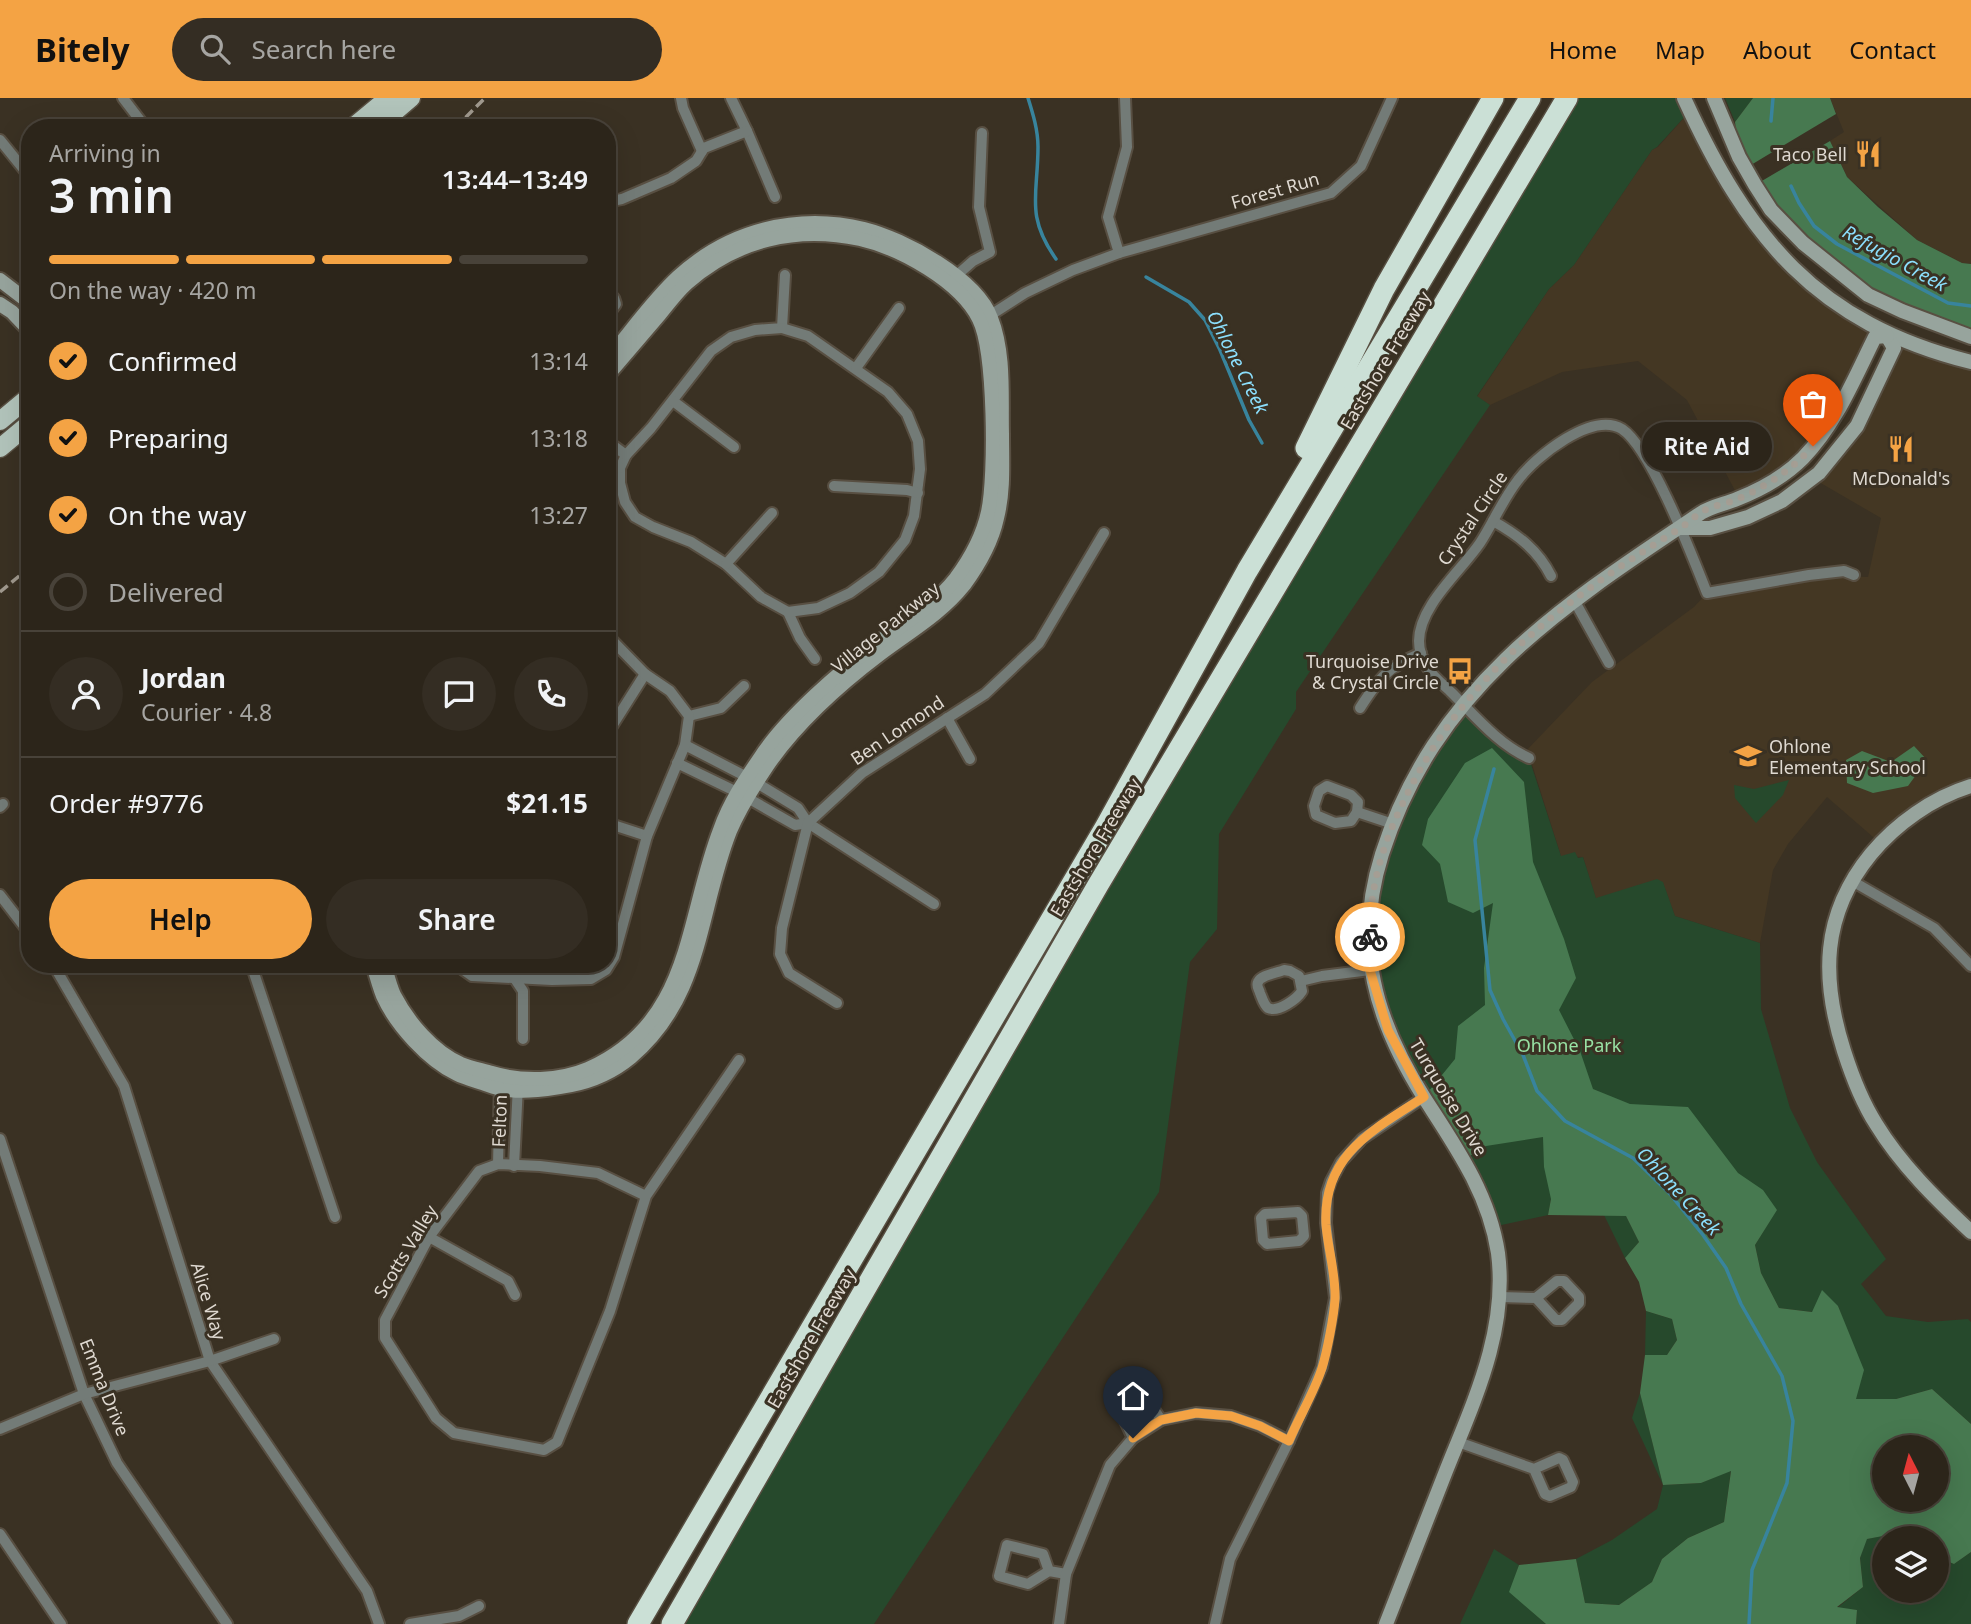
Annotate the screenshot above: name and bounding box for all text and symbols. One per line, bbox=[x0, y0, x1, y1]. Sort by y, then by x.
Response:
search box bbox=[172, 18, 662, 81]
text: Bitely bbox=[35, 27, 130, 72]
icon: search bbox=[196, 30, 234, 68]
text: Search here bbox=[252, 31, 396, 67]
text: Home bbox=[1549, 33, 1617, 66]
text: Map bbox=[1655, 33, 1705, 66]
text: About bbox=[1743, 33, 1811, 66]
text: Contact bbox=[1849, 33, 1936, 66]
text: Arriving in bbox=[49, 137, 161, 169]
restaurant icon: Taco Bell bbox=[1853, 139, 1883, 169]
place label: Taco Bell bbox=[1773, 142, 1847, 166]
text: 13:44–13:49 bbox=[442, 161, 588, 197]
text: 3 min bbox=[49, 164, 174, 226]
street label: Forest Run bbox=[1228, 166, 1322, 214]
water label: Refugio Creek bbox=[1838, 219, 1952, 298]
text: On the way · 420 m bbox=[49, 274, 256, 306]
street label: Eastshore Freeway bbox=[1334, 286, 1436, 434]
water label: Ohlone Creek bbox=[1201, 306, 1275, 419]
icon: check bbox=[49, 342, 87, 380]
text: Confirmed bbox=[108, 343, 238, 379]
text: 13:14 bbox=[529, 345, 588, 377]
pin bbox=[1783, 374, 1843, 446]
icon: bag bbox=[1794, 385, 1832, 423]
icon: check bbox=[49, 419, 87, 457]
text: Preparing bbox=[108, 420, 229, 456]
text: 13:18 bbox=[529, 422, 588, 454]
callout: Rite Aid bbox=[1642, 422, 1771, 470]
text: Rite Aid bbox=[1664, 430, 1750, 462]
restaurant icon: McDonald's bbox=[1886, 434, 1916, 464]
street label: Crystal Circle bbox=[1432, 466, 1512, 570]
place label: McDonald's bbox=[1852, 466, 1950, 490]
icon: check bbox=[49, 496, 87, 534]
text: On the way bbox=[108, 497, 246, 533]
text: 13:27 bbox=[529, 499, 588, 531]
text: Delivered bbox=[108, 574, 224, 610]
street label: Village Parkway bbox=[826, 576, 945, 678]
place label: Turquoise Drive & Crystal Circle bbox=[1306, 649, 1439, 694]
bus stop icon: Turquoise Drive & Crystal Circle bbox=[1445, 656, 1475, 686]
button: person bbox=[49, 657, 123, 731]
button: chat bbox=[422, 657, 496, 731]
button: phone bbox=[514, 657, 588, 731]
text: Jordan bbox=[141, 660, 226, 696]
street label: Ben Lomond bbox=[846, 690, 948, 770]
text: Courier · 4.8 bbox=[141, 696, 272, 728]
place label: Ohlone Elementary School bbox=[1769, 734, 1926, 779]
school or university icon: Ohlone Elementary School bbox=[1733, 741, 1763, 771]
street label: Eastshore Freeway bbox=[1044, 773, 1146, 921]
text: Order #9776 bbox=[49, 785, 204, 821]
text: $21.15 bbox=[506, 785, 588, 821]
button: Help bbox=[49, 879, 312, 959]
button: Share bbox=[326, 879, 588, 959]
courier bbox=[1335, 902, 1405, 972]
icon: bike bbox=[1351, 918, 1389, 956]
park label: Ohlone Park bbox=[1517, 1033, 1622, 1057]
street label: Turquoise Drive bbox=[1404, 1034, 1494, 1160]
street label: Felton bbox=[486, 1094, 512, 1148]
water label: Ohlone Creek bbox=[1631, 1141, 1727, 1241]
street label: Scotts Valley bbox=[368, 1199, 443, 1302]
street label: Alice Way bbox=[186, 1259, 232, 1344]
street label: Eastshore Freeway bbox=[761, 1263, 861, 1412]
street label: Emma Drive bbox=[75, 1335, 135, 1439]
pin bbox=[1103, 1366, 1163, 1438]
icon: home bbox=[1114, 1377, 1152, 1415]
north arrow bbox=[1872, 1435, 1950, 1512]
map controls bbox=[1872, 1435, 1949, 1603]
button: layers bbox=[1872, 1526, 1949, 1603]

